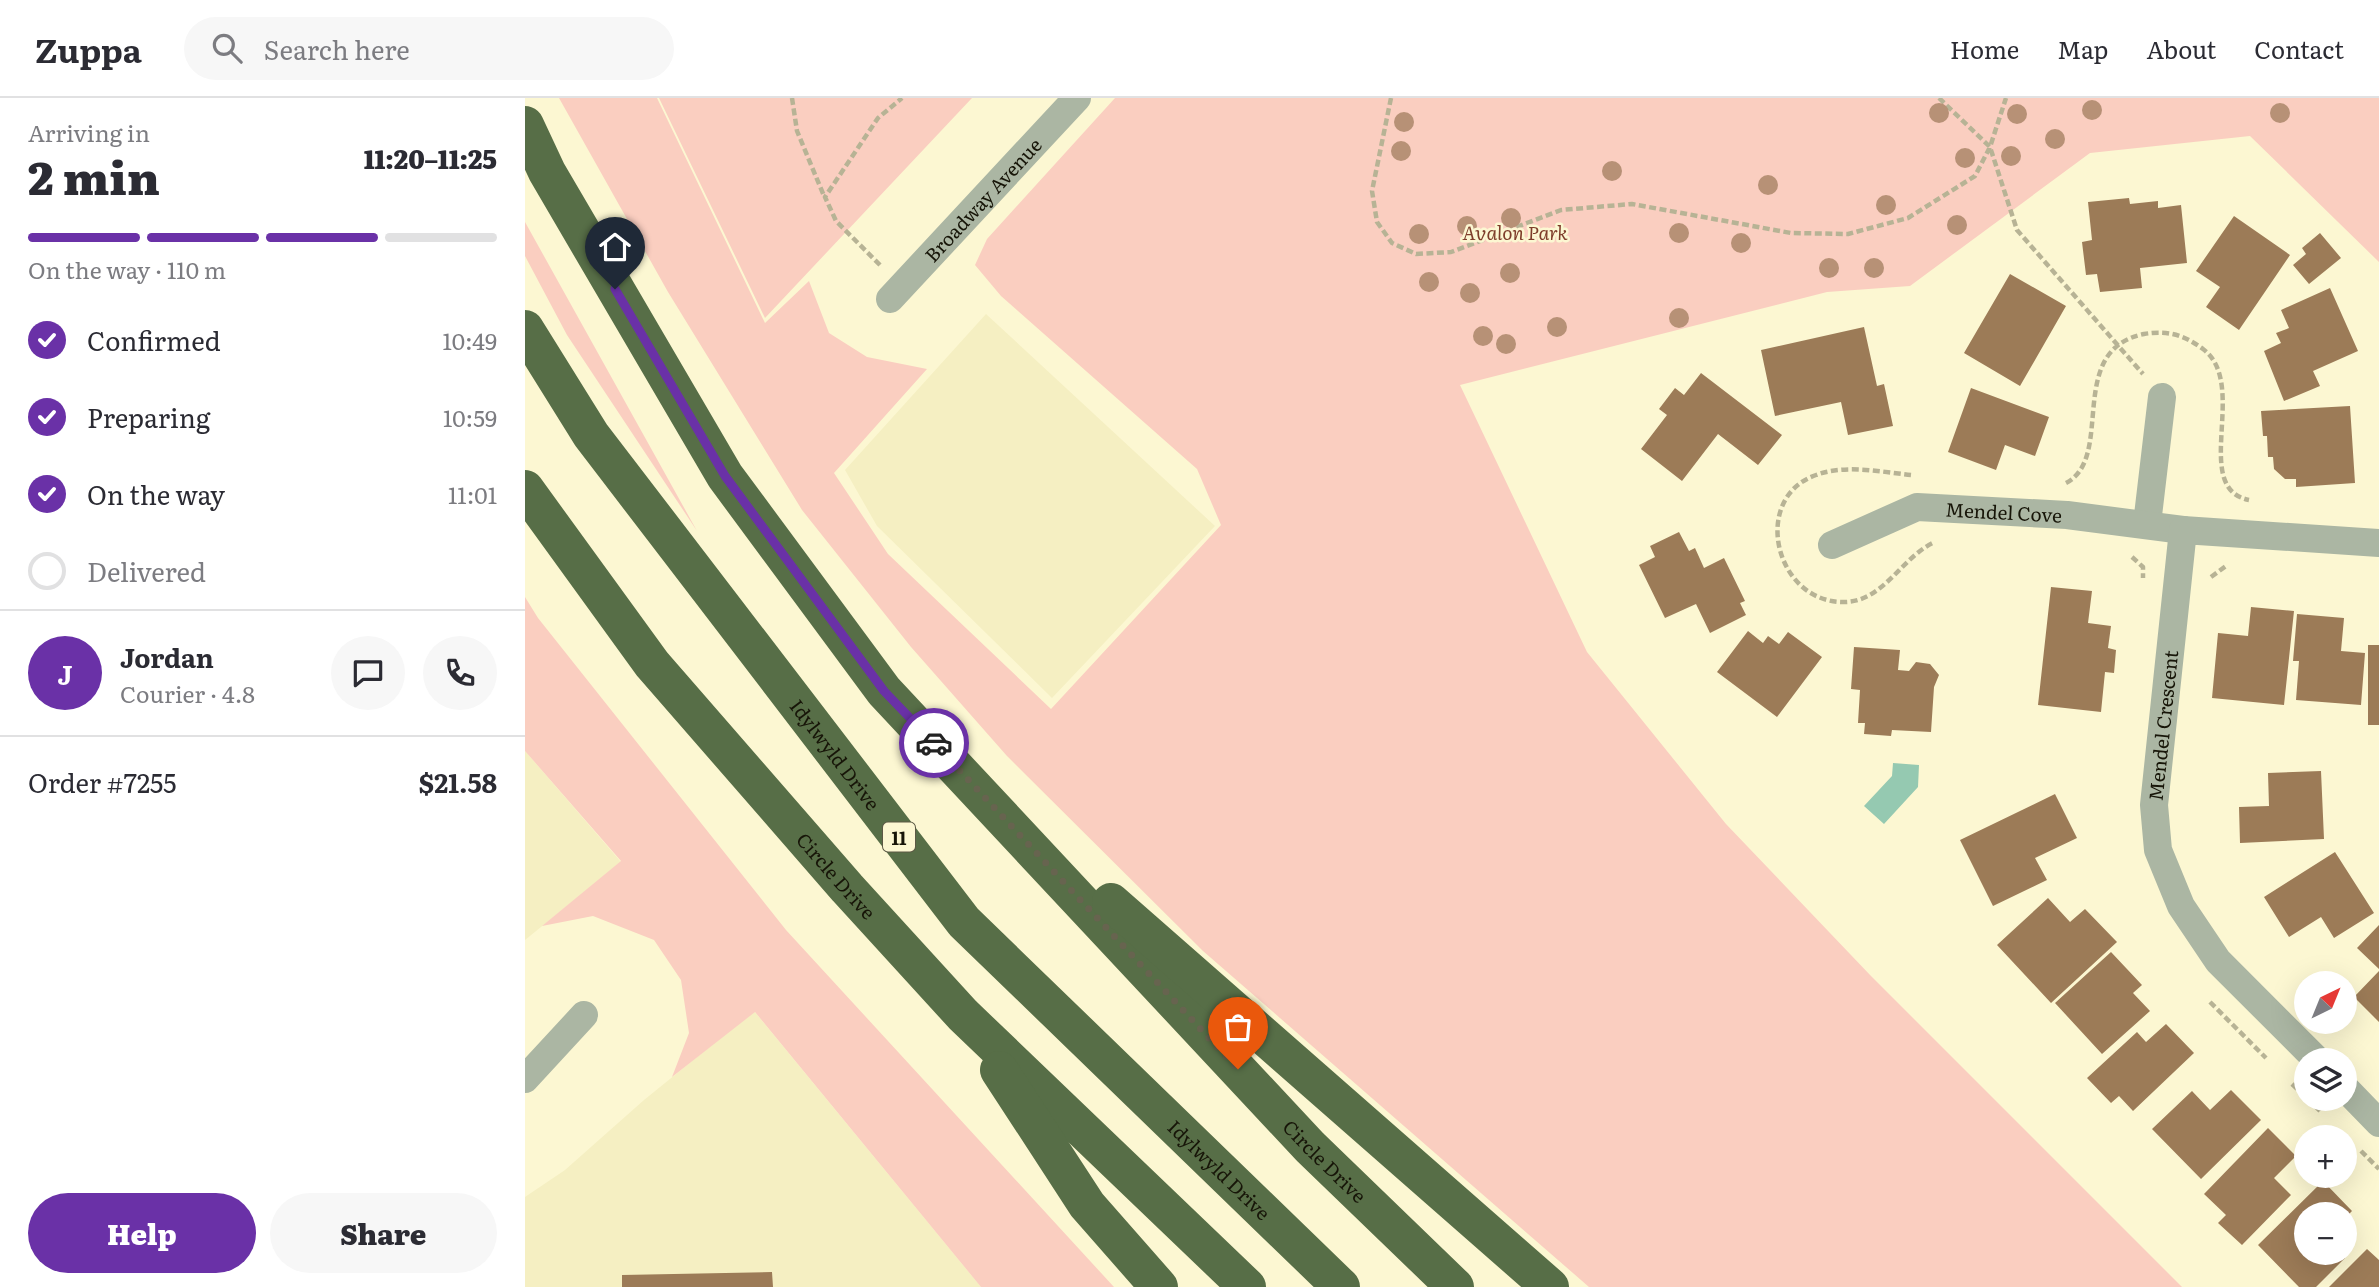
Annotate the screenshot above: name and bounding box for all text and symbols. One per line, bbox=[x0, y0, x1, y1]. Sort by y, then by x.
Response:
search box bbox=[184, 17, 674, 80]
text: Zuppa bbox=[35, 24, 142, 73]
icon: search bbox=[208, 29, 246, 67]
text: Search here bbox=[264, 29, 410, 68]
text: Home bbox=[1950, 31, 2019, 66]
text: Map bbox=[2057, 31, 2108, 66]
text: About bbox=[2146, 31, 2216, 66]
text: Contact bbox=[2254, 31, 2344, 66]
text: Arriving in bbox=[28, 115, 150, 149]
street label: Broadway Avenue bbox=[918, 131, 1048, 268]
text: 11:20–11:25 bbox=[364, 138, 497, 177]
text: 2 min bbox=[28, 141, 160, 209]
pin bbox=[585, 217, 645, 289]
park label: Avalon Park bbox=[1462, 218, 1568, 246]
icon: home bbox=[596, 228, 634, 266]
text: On the way · 110 m bbox=[28, 252, 226, 286]
text: Confirmed bbox=[87, 320, 221, 359]
icon: check bbox=[28, 321, 66, 359]
text: 10:49 bbox=[442, 323, 497, 357]
text: Preparing bbox=[87, 397, 210, 436]
icon: check bbox=[28, 398, 66, 436]
text: 10:59 bbox=[443, 400, 497, 434]
text: On the way bbox=[87, 474, 225, 513]
icon: check bbox=[28, 475, 66, 513]
text: 11:01 bbox=[448, 477, 497, 511]
street label: Mendel Cove bbox=[1945, 495, 2063, 529]
text: Delivered bbox=[87, 551, 206, 590]
button: chat bbox=[331, 636, 405, 710]
button: phone bbox=[423, 636, 497, 710]
text: Jordan bbox=[120, 637, 214, 676]
street label: Mendel Crescent bbox=[2141, 649, 2184, 802]
text: J bbox=[58, 654, 72, 693]
text: Courier · 4.8 bbox=[120, 676, 255, 710]
street label: Idylwyld Drive bbox=[784, 693, 887, 816]
courier bbox=[899, 708, 969, 778]
icon: car bbox=[915, 724, 953, 762]
text: Order #7255 bbox=[28, 762, 177, 801]
text: $21.58 bbox=[419, 762, 497, 801]
road number: 11 bbox=[883, 822, 915, 852]
street label: Circle Drive bbox=[790, 826, 883, 925]
north arrow bbox=[2294, 971, 2357, 1034]
map controls bbox=[2294, 971, 2357, 1265]
pin bbox=[1208, 997, 1268, 1069]
icon: bag bbox=[1219, 1008, 1257, 1046]
button: layers bbox=[2294, 1048, 2357, 1111]
street label: Idylwyld Drive bbox=[1162, 1113, 1277, 1226]
street label: Circle Drive bbox=[1277, 1113, 1373, 1209]
button: + bbox=[2294, 1125, 2357, 1188]
button: Help bbox=[28, 1193, 256, 1273]
button: Share bbox=[270, 1193, 497, 1273]
button: − bbox=[2294, 1202, 2357, 1265]

